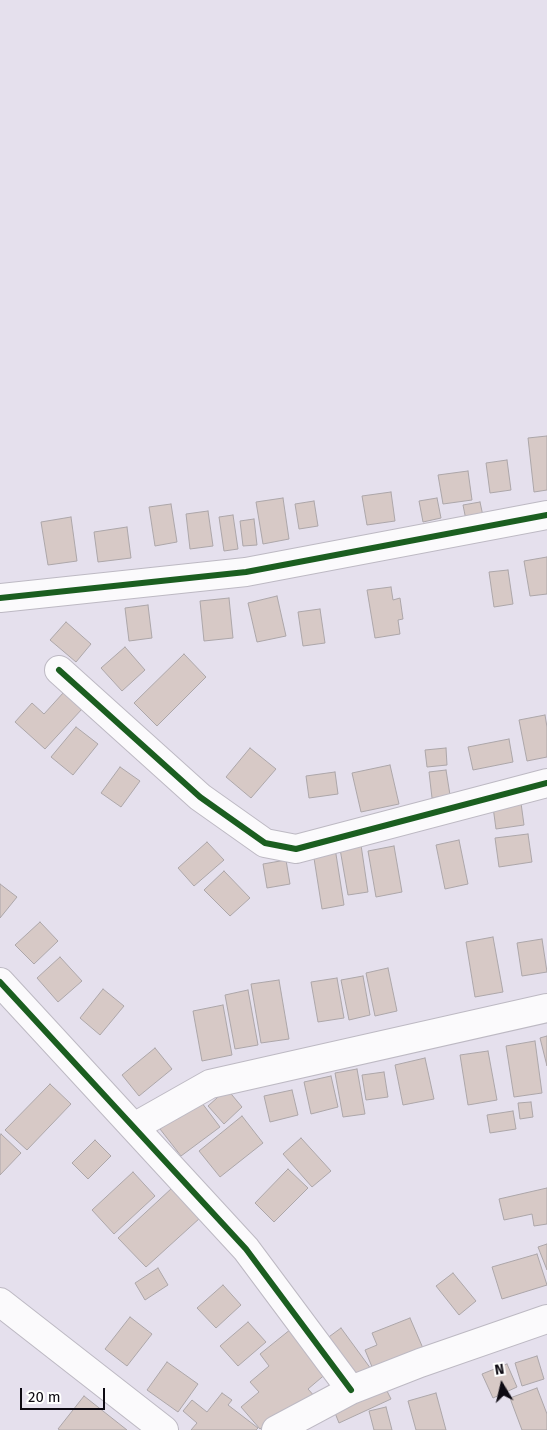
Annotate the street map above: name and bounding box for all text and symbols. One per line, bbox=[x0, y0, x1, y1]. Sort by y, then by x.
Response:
north arrow bbox=[477, 1360, 527, 1410]
text: N bbox=[494, 1361, 505, 1379]
scale bar bbox=[22, 1378, 108, 1410]
text: 20 m bbox=[28, 1388, 61, 1406]

